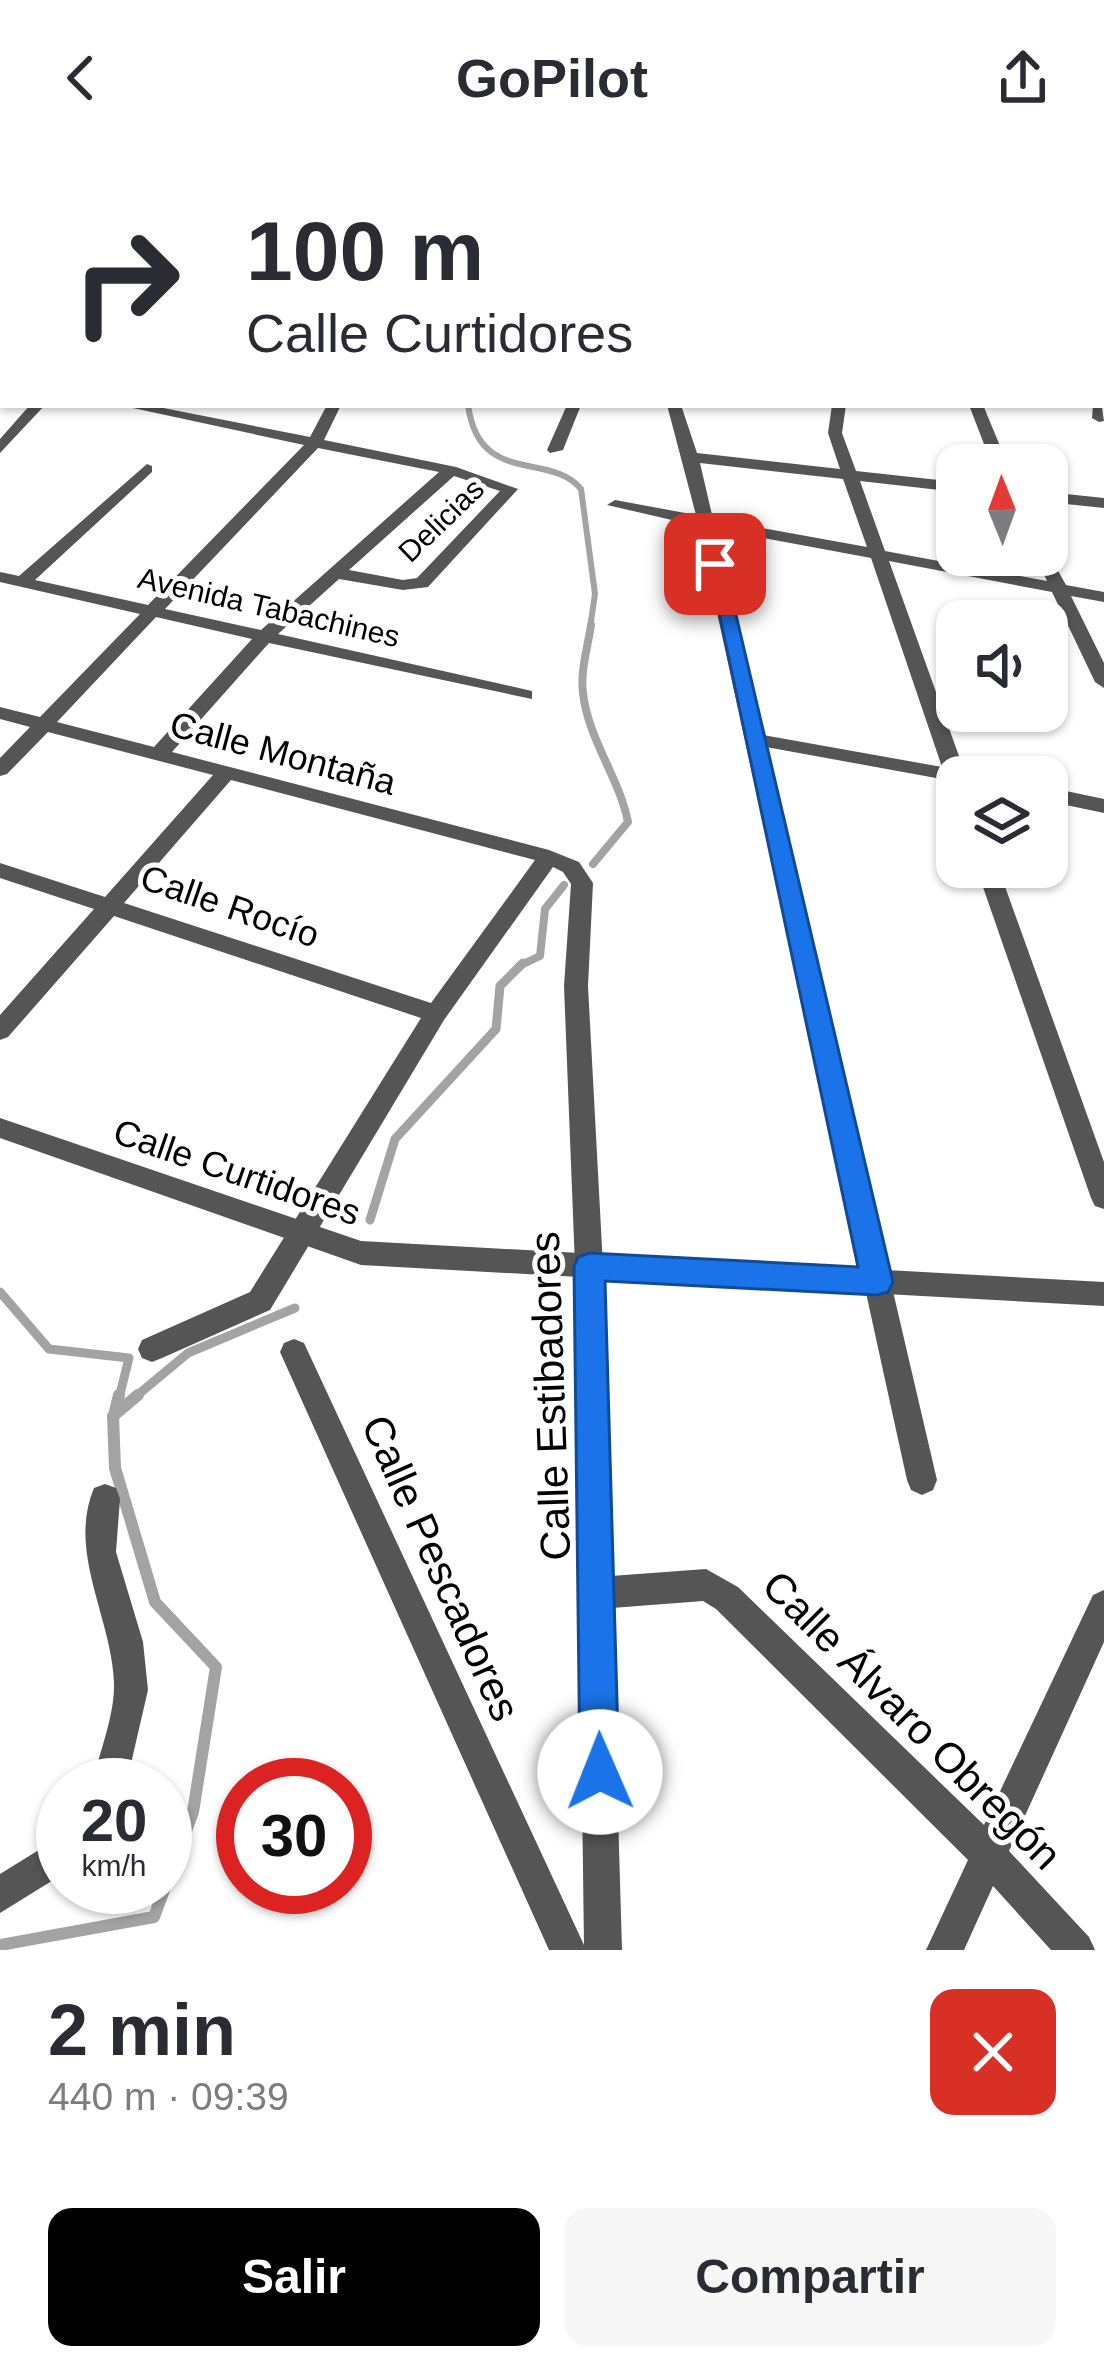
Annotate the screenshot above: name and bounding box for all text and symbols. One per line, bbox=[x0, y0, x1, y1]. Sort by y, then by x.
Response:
icon: back bbox=[48, 45, 114, 111]
icon: share bbox=[990, 45, 1056, 111]
text: GoPilot bbox=[456, 48, 648, 108]
icon: right bbox=[48, 204, 204, 360]
text: 100 m bbox=[246, 204, 484, 298]
text: Calle Curtidores bbox=[246, 303, 633, 363]
north arrow bbox=[936, 444, 1068, 576]
map controls bbox=[936, 444, 1068, 888]
street label: Delicias bbox=[392, 472, 490, 568]
pin bbox=[664, 513, 766, 615]
icon: arrive bbox=[682, 531, 748, 597]
street label: Avenida Tabachines bbox=[135, 561, 403, 653]
button: sound bbox=[936, 600, 1068, 732]
street label: Calle Montaña bbox=[166, 703, 401, 803]
button: layers bbox=[936, 756, 1068, 888]
street label: Calle Rocío bbox=[135, 856, 325, 956]
street label: Calle Curtidores bbox=[108, 1111, 366, 1233]
street label: Calle Estibadores bbox=[521, 1231, 579, 1561]
street label: Calle Pescadores bbox=[353, 1408, 529, 1728]
street label: Calle Álvaro Obregón bbox=[753, 1561, 1071, 1879]
position arrow bbox=[537, 1709, 663, 1835]
speed limit sign: 30 bbox=[216, 1758, 372, 1914]
text: 20 bbox=[81, 1787, 147, 1854]
text: km/h bbox=[81, 1849, 147, 1882]
button: close bbox=[930, 1989, 1056, 2115]
text: 2 min bbox=[48, 1990, 236, 2070]
text: 440 m · 09:39 bbox=[48, 2075, 289, 2118]
button: Salir bbox=[48, 2208, 540, 2346]
button: Compartir bbox=[564, 2208, 1056, 2346]

